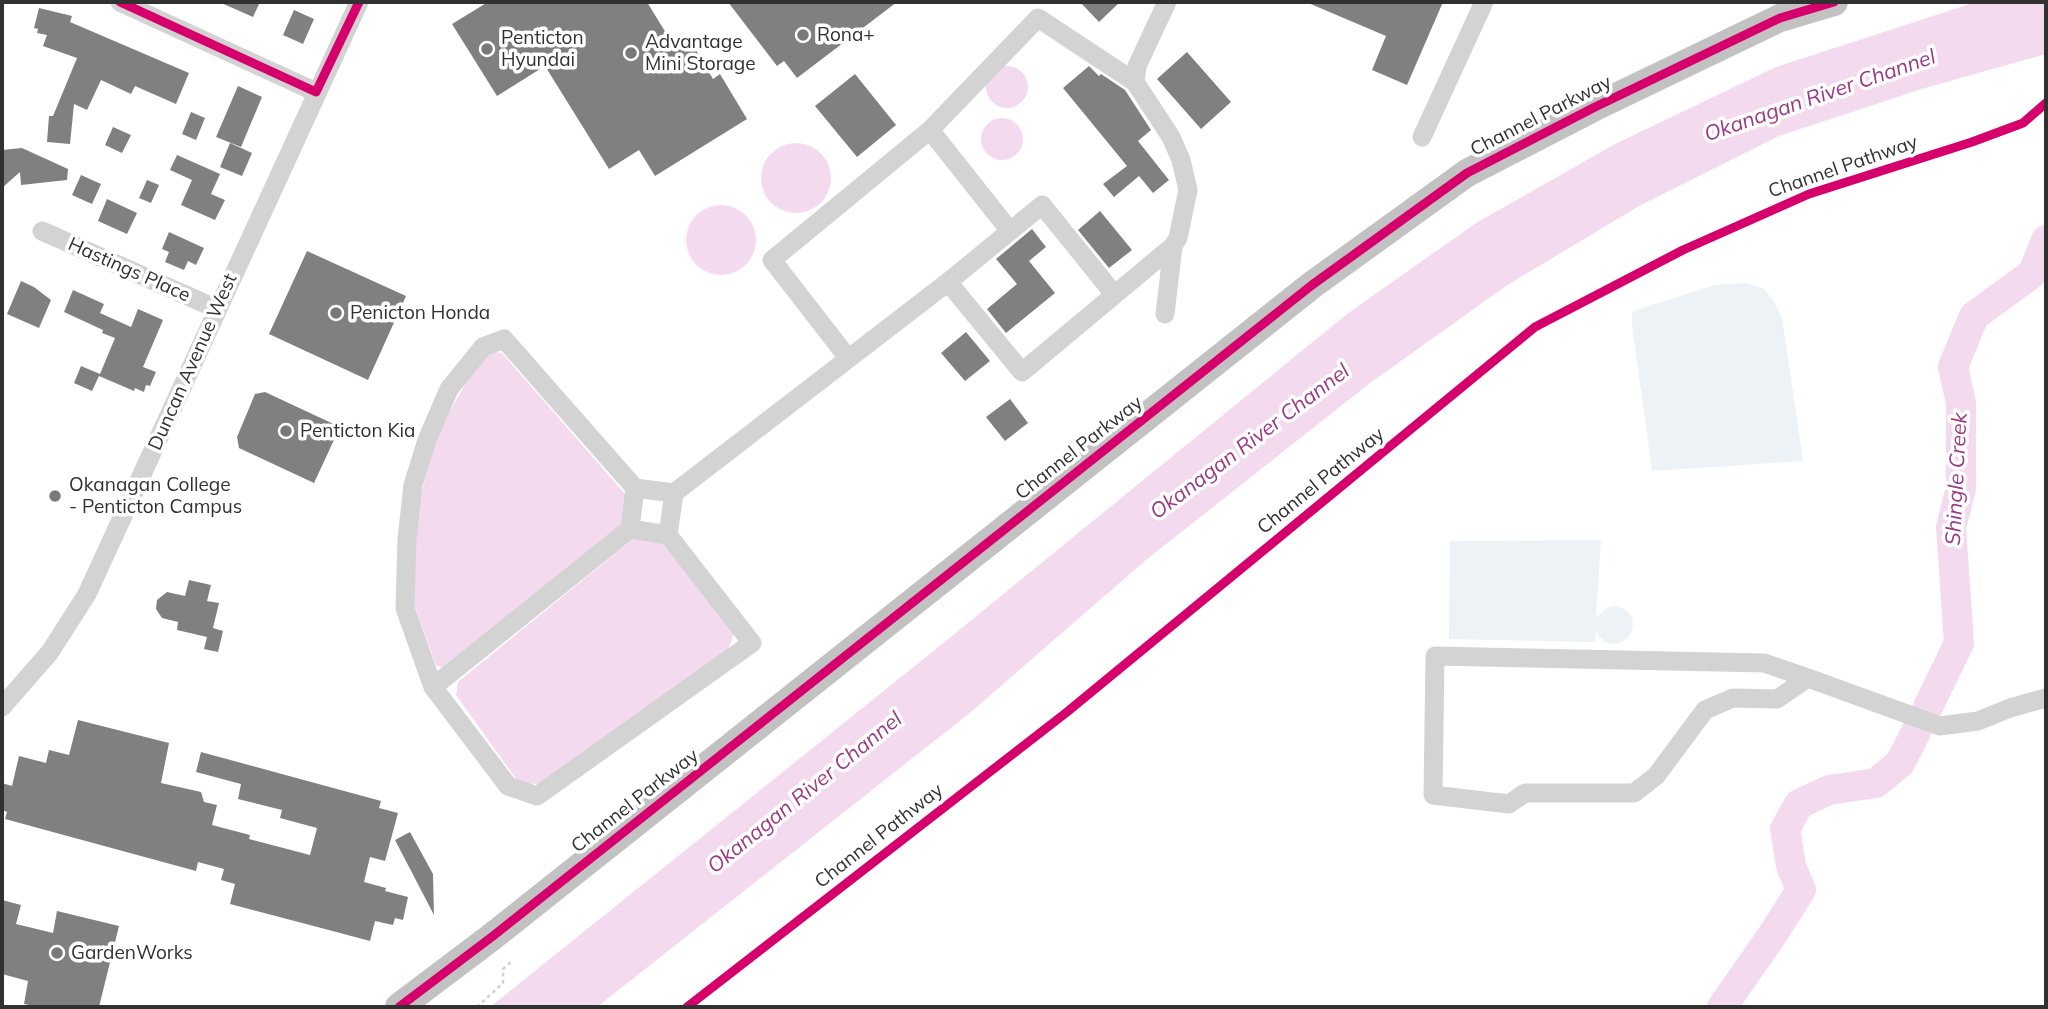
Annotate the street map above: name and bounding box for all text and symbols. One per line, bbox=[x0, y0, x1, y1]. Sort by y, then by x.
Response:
place label: Rona+ bbox=[817, 24, 875, 46]
place label: Penticton Hyundai bbox=[501, 27, 584, 71]
marker: Rona+ bbox=[795, 27, 811, 43]
place label: Advantage Mini Storage bbox=[645, 31, 756, 75]
marker: Penticton Hyundai bbox=[479, 41, 495, 57]
marker: Advantage Mini Storage bbox=[623, 45, 639, 61]
water label: Okanagan River Channel bbox=[1701, 45, 1939, 147]
street label: Channel Parkway bbox=[1467, 71, 1615, 161]
street label: Channel Pathway bbox=[1765, 131, 1921, 203]
street label: Hastings Place bbox=[64, 233, 194, 307]
street label: Duncan Avenue West bbox=[144, 270, 242, 454]
place label: Penicton Honda bbox=[350, 302, 490, 324]
marker: Penicton Honda bbox=[328, 305, 344, 321]
water label: Okanagan River Channel bbox=[1145, 359, 1355, 525]
street label: Channel Parkway bbox=[1011, 391, 1147, 505]
water label: Shingle Creek bbox=[1941, 412, 1973, 546]
place label: Penticton Kia bbox=[300, 420, 415, 442]
marker: Penticton Kia bbox=[278, 423, 294, 439]
street label: Channel Pathway bbox=[1253, 423, 1389, 539]
place label: Okanagan College - Penticton Campus bbox=[69, 474, 242, 518]
marker: Okanagan College - Penticton Campus bbox=[47, 488, 63, 504]
water label: Okanagan River Channel bbox=[703, 707, 907, 879]
street label: Channel Parkway bbox=[567, 744, 703, 858]
street label: Channel Pathway bbox=[810, 779, 948, 893]
place label: GardenWorks bbox=[71, 942, 193, 964]
marker: GardenWorks bbox=[49, 945, 65, 961]

